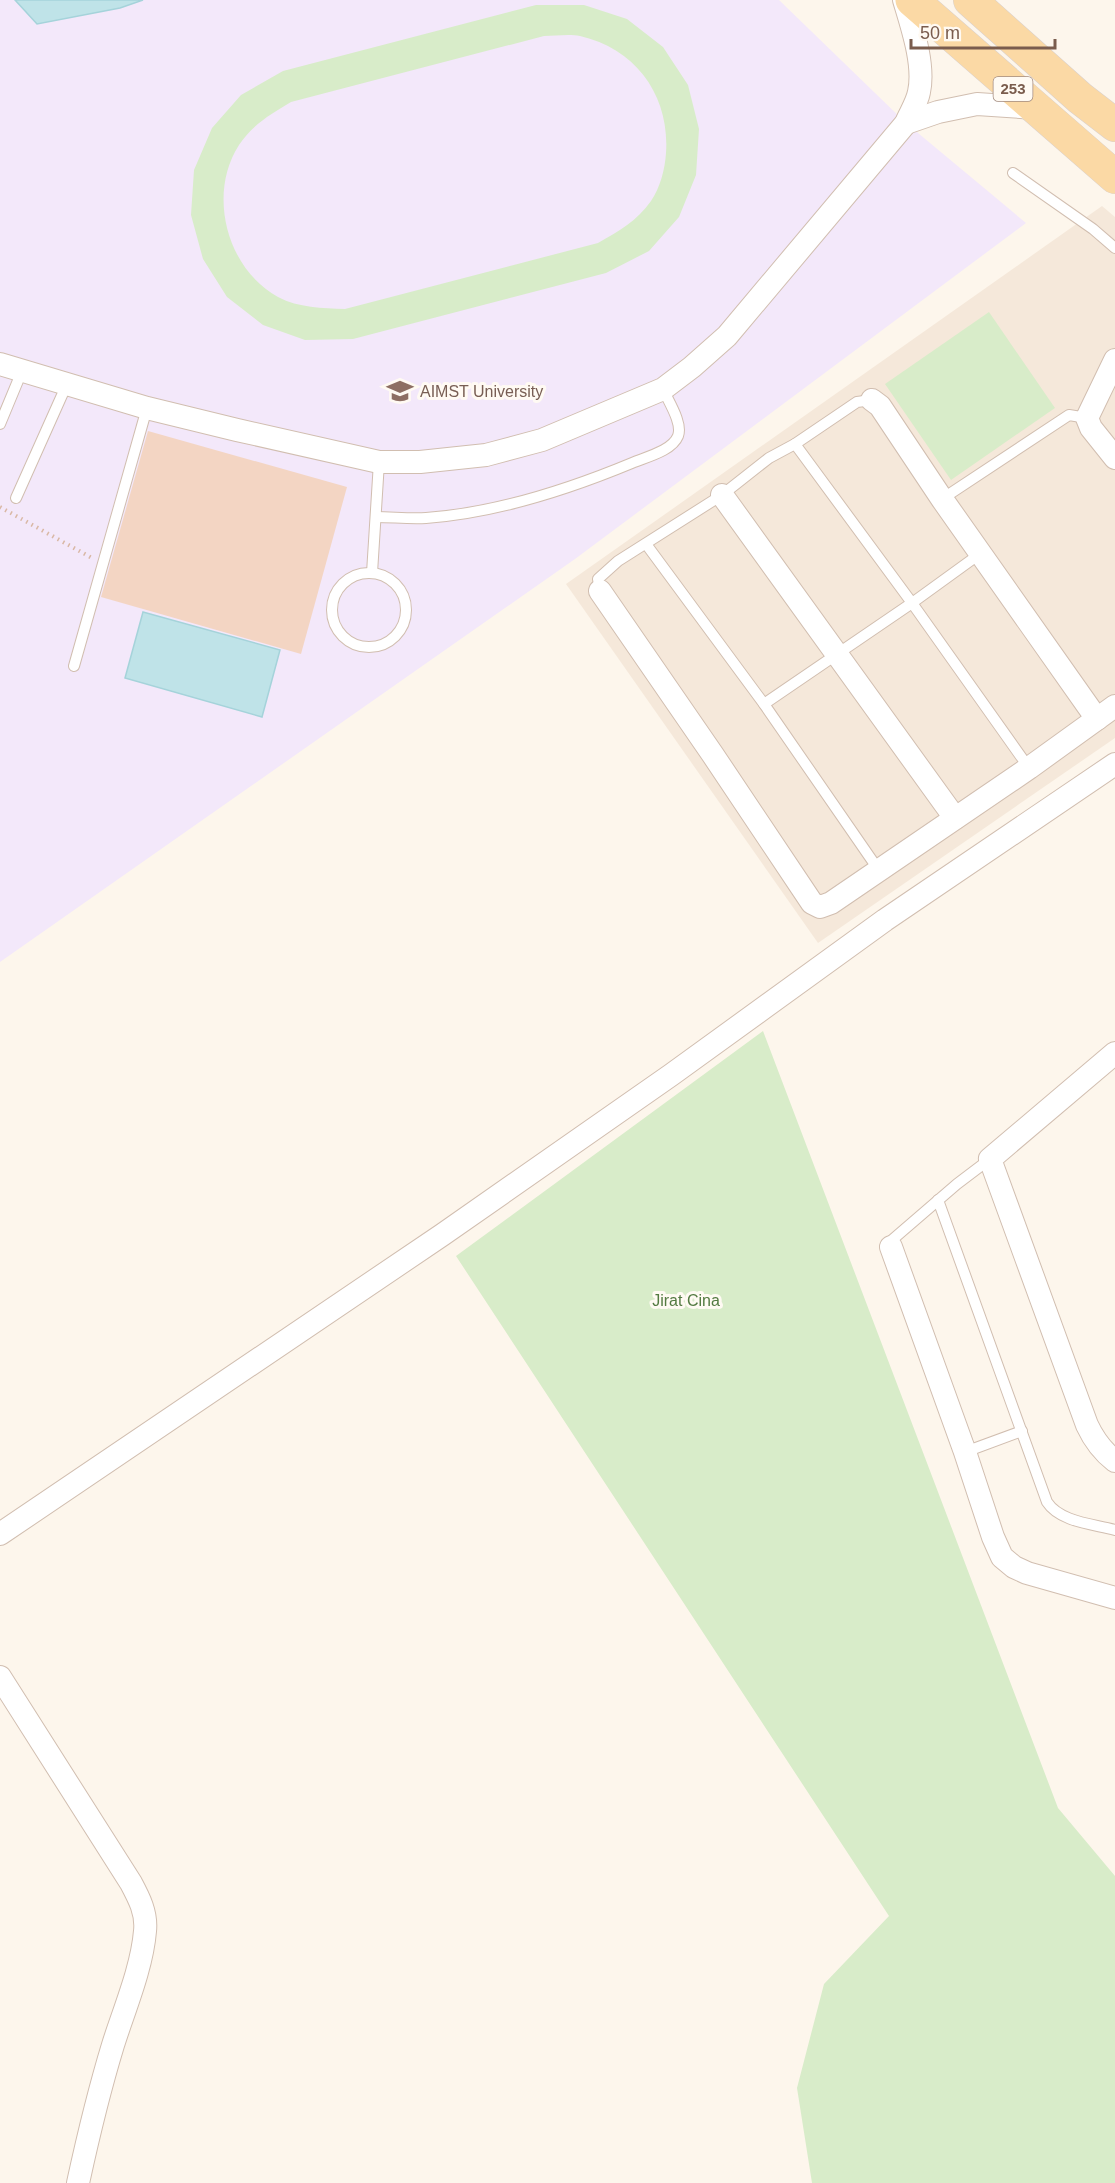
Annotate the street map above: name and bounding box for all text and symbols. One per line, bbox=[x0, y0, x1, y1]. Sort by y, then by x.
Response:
scale bar bbox=[911, 12, 1055, 50]
text: 50 m bbox=[920, 23, 960, 43]
road number: 253 bbox=[994, 77, 1032, 101]
school or university icon: AIMST University bbox=[385, 376, 415, 406]
place label: AIMST University bbox=[420, 383, 543, 400]
park label: Jirat Cina bbox=[652, 1292, 720, 1309]

